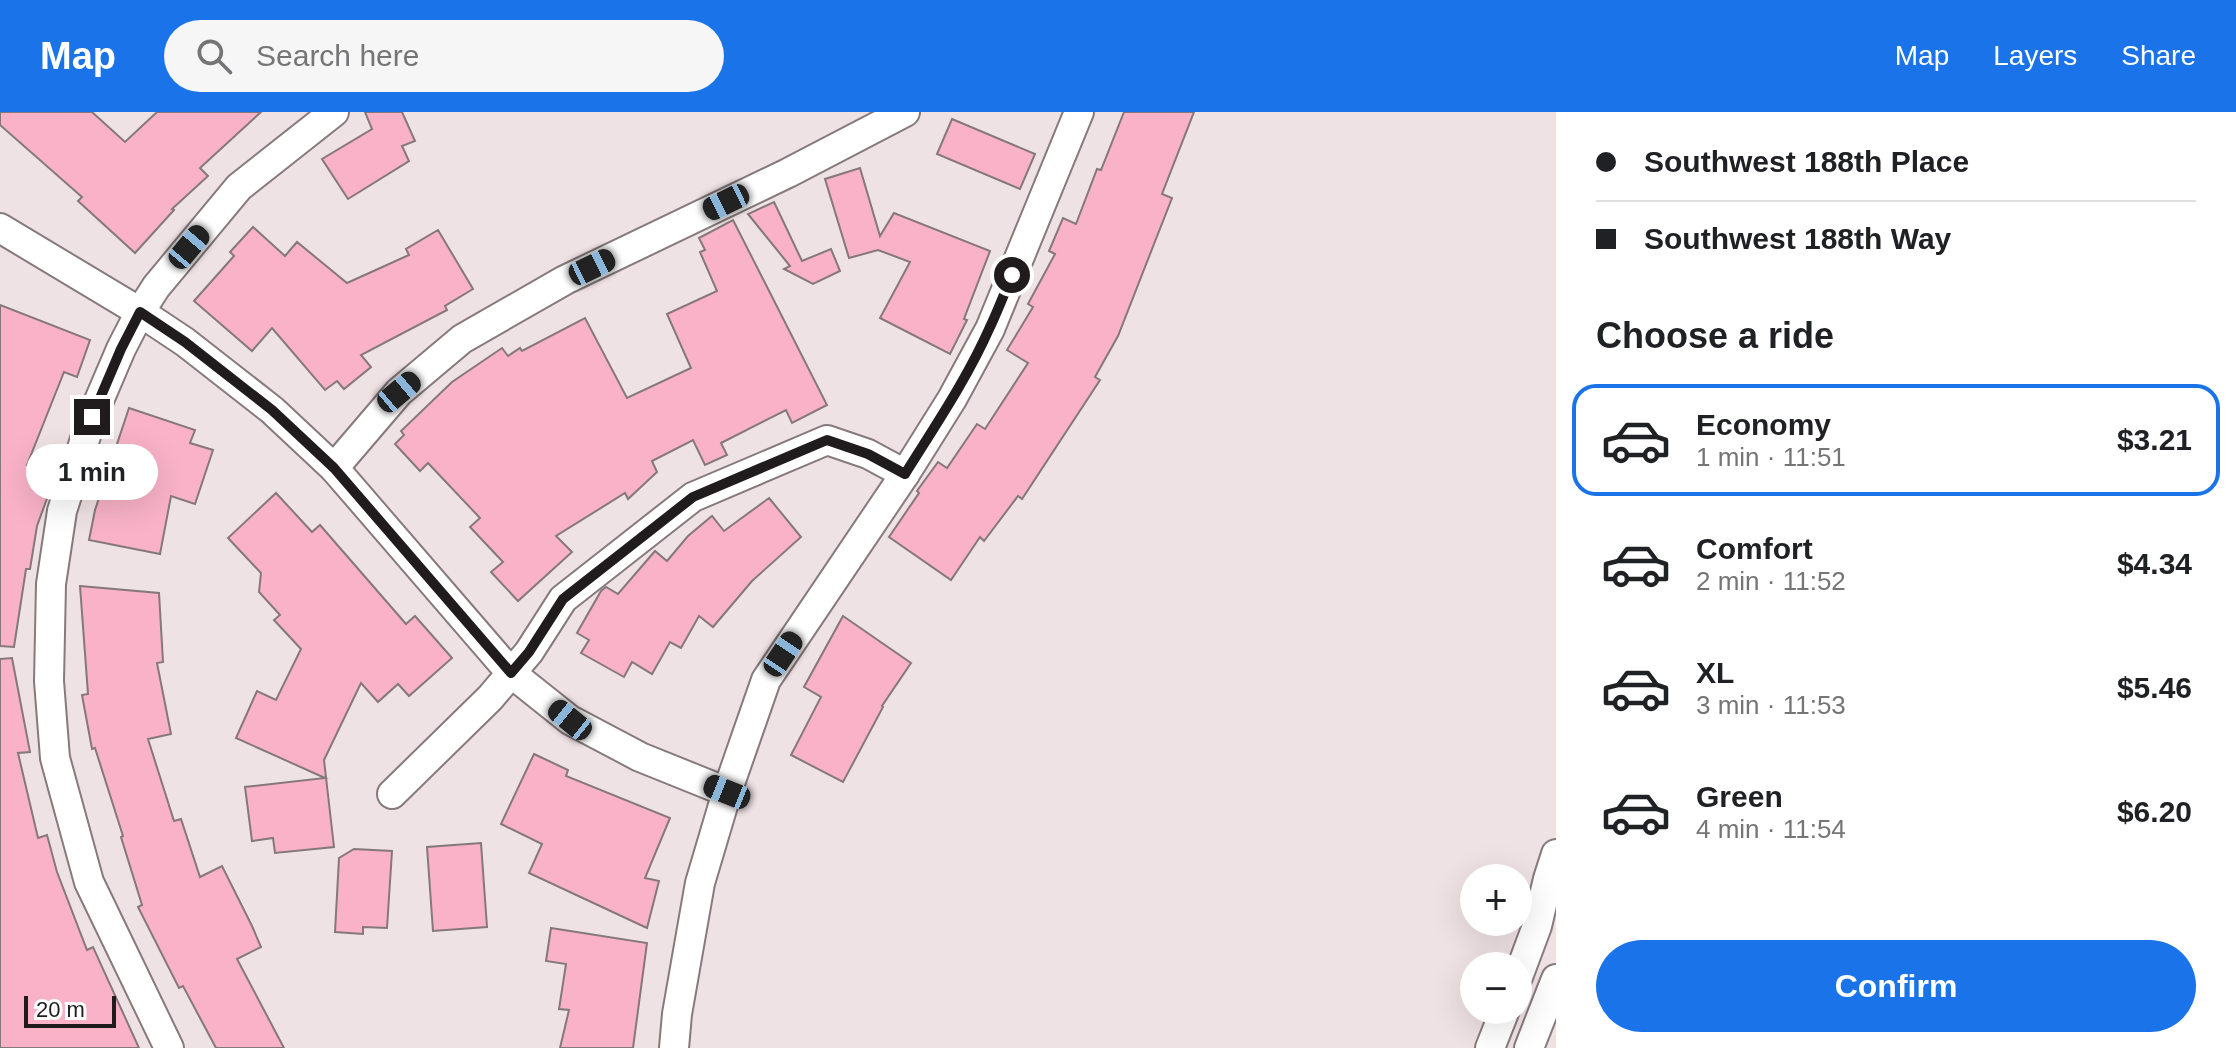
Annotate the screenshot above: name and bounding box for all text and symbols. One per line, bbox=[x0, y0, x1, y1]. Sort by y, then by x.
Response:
search box bbox=[164, 20, 724, 92]
icon: search bbox=[192, 34, 236, 78]
text: Map bbox=[40, 35, 116, 77]
text: Search here bbox=[256, 39, 419, 72]
text: Map bbox=[1895, 40, 1949, 71]
text: Layers bbox=[1993, 40, 2077, 71]
text: Share bbox=[2121, 40, 2196, 71]
text: Southwest 188th Place bbox=[1644, 145, 1969, 178]
car bbox=[699, 181, 753, 223]
car bbox=[164, 221, 214, 273]
text: Southwest 188th Way bbox=[1644, 222, 1951, 255]
car bbox=[565, 246, 619, 288]
route start bbox=[994, 257, 1030, 293]
text: Choose a ride bbox=[1596, 315, 1834, 356]
car bbox=[373, 367, 425, 417]
route end bbox=[74, 399, 110, 435]
icon: car bbox=[1600, 404, 1672, 476]
text: Economy bbox=[1696, 408, 1831, 441]
text: $3.21 bbox=[2117, 423, 2192, 456]
text: 1 min · 11:51 bbox=[1696, 442, 1846, 472]
callout: 1 min bbox=[26, 445, 158, 501]
text: 1 min bbox=[58, 457, 126, 487]
icon: car bbox=[1600, 528, 1672, 600]
text: Comfort bbox=[1696, 532, 1813, 565]
text: $4.34 bbox=[2117, 547, 2192, 580]
text: 2 min · 11:52 bbox=[1696, 566, 1846, 596]
car bbox=[760, 627, 806, 681]
icon: car bbox=[1600, 652, 1672, 724]
text: XL bbox=[1696, 656, 1734, 689]
text: $5.46 bbox=[2117, 671, 2192, 704]
text: 3 min · 11:53 bbox=[1696, 690, 1846, 720]
car bbox=[544, 696, 596, 744]
car bbox=[700, 772, 754, 812]
icon: car bbox=[1600, 776, 1672, 848]
text: Green bbox=[1696, 780, 1783, 813]
text: $6.20 bbox=[2117, 795, 2192, 828]
text: 4 min · 11:54 bbox=[1696, 814, 1846, 844]
map controls bbox=[1460, 864, 1532, 1024]
button: + bbox=[1460, 864, 1532, 936]
button: Confirm bbox=[1596, 940, 2196, 1032]
button: − bbox=[1460, 952, 1532, 1024]
scale bar bbox=[24, 992, 116, 1028]
text: 20 m bbox=[36, 997, 85, 1022]

